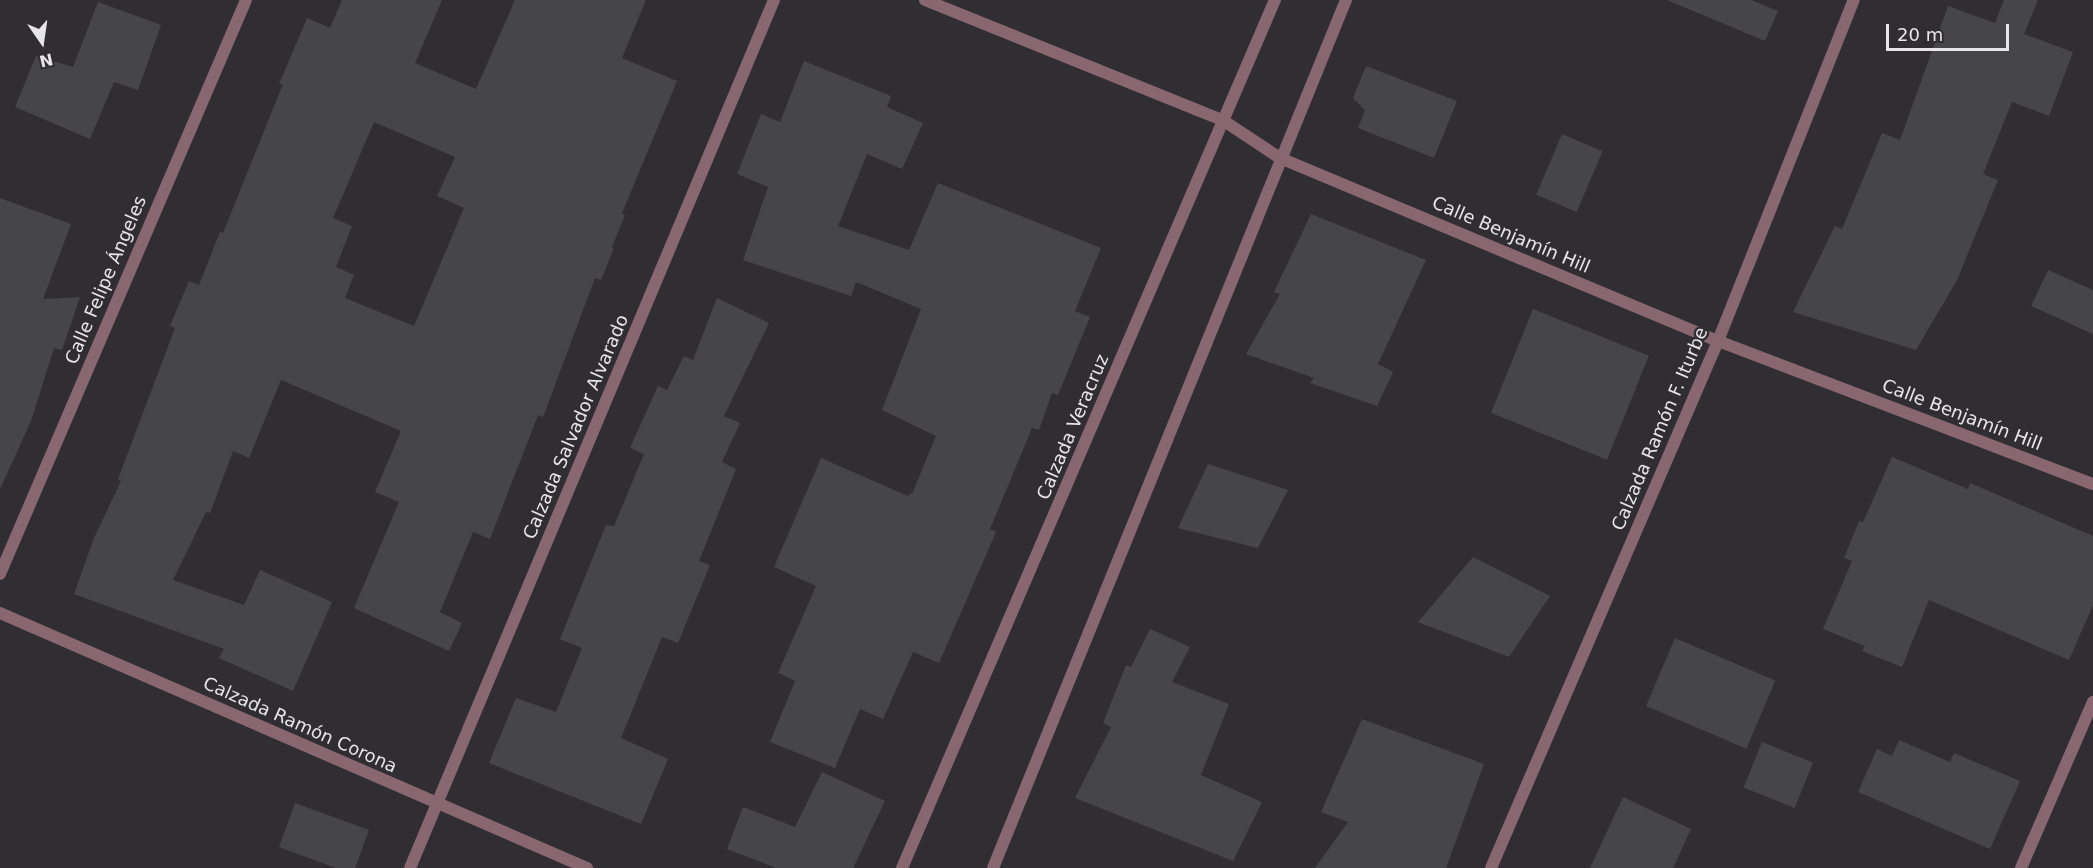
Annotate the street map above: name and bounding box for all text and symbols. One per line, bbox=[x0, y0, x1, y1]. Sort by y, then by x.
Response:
north arrow bbox=[12, 12, 72, 72]
scale bar bbox=[1889, 12, 2012, 50]
text: 20 m bbox=[1897, 24, 1943, 45]
text: N bbox=[38, 49, 55, 71]
street label: Calle Benjamín Hill bbox=[1429, 192, 1593, 278]
street label: Calle Felipe Ángeles bbox=[61, 193, 151, 367]
street label: Calzada Salvador Alvarado bbox=[519, 311, 633, 543]
street label: Calzada Ramón F. Iturbe bbox=[1607, 324, 1713, 534]
street label: Calzada Veracruz bbox=[1033, 351, 1113, 503]
street label: Calle Benjamín Hill bbox=[1879, 375, 2045, 455]
street label: Calzada Ramón Corona bbox=[200, 672, 400, 778]

